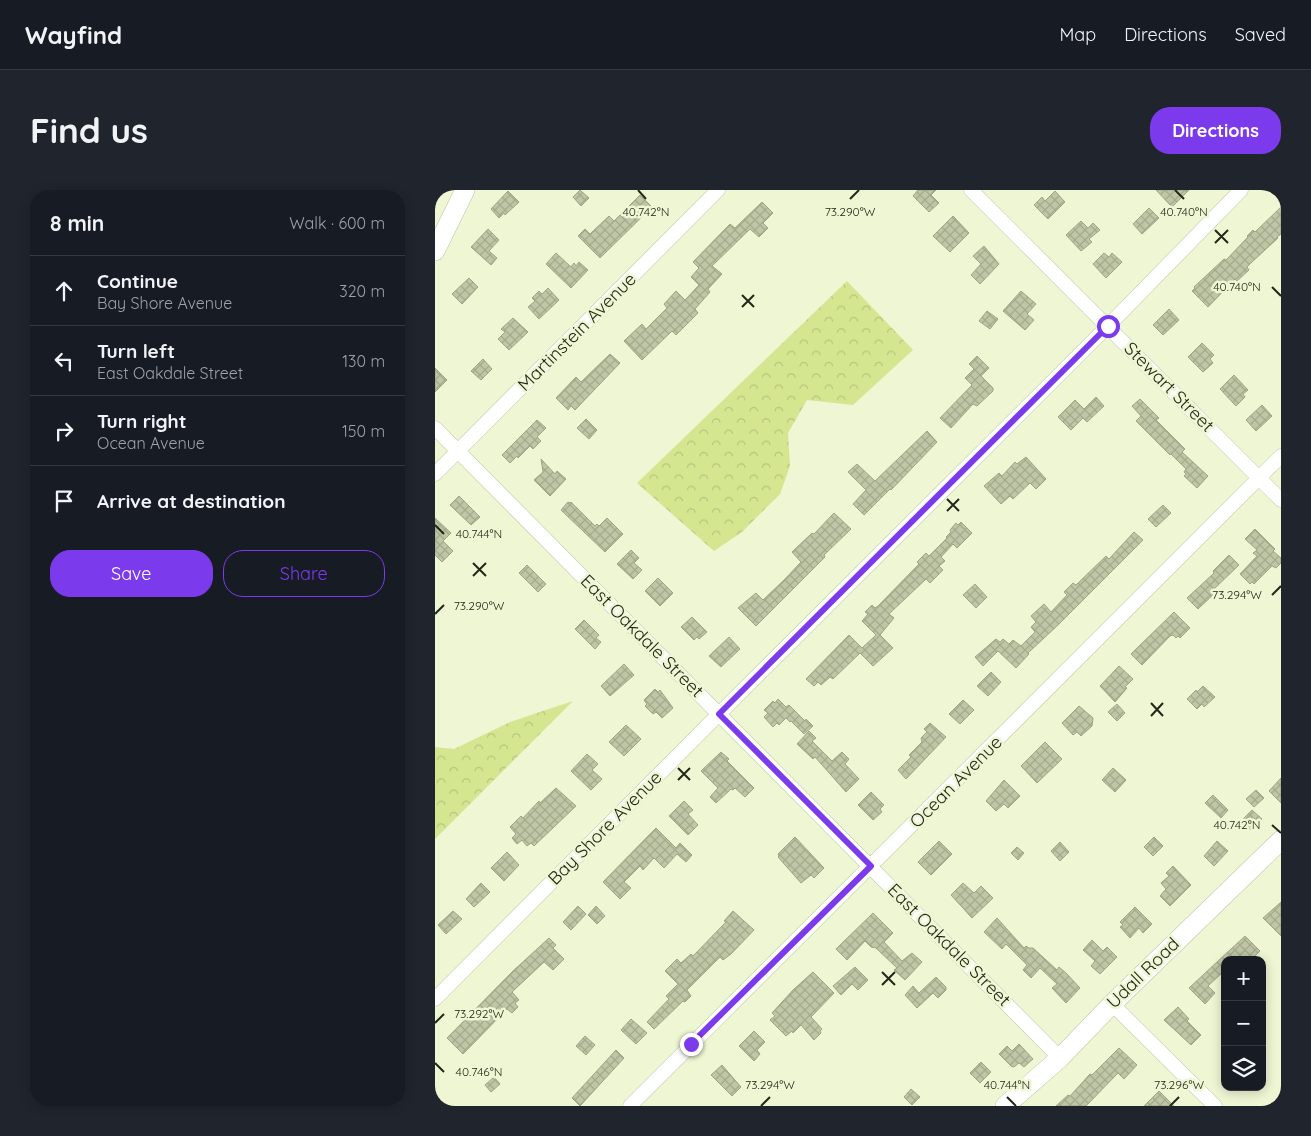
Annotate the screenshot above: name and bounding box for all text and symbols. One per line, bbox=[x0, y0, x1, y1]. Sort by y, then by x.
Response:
text: Wayfind bbox=[25, 20, 122, 50]
text: Map bbox=[1059, 23, 1096, 46]
text: Directions bbox=[1124, 23, 1207, 46]
text: Saved bbox=[1235, 23, 1286, 46]
button: Directions bbox=[1150, 107, 1281, 154]
text: Find us bbox=[30, 108, 148, 152]
text: 40.742°N bbox=[622, 204, 670, 219]
text: 73.290°W bbox=[825, 204, 876, 219]
text: 40.740°N bbox=[1160, 204, 1208, 219]
text: 8 min bbox=[50, 210, 104, 236]
text: Walk · 600 m bbox=[289, 213, 385, 233]
street label: Martinstein Avenue bbox=[512, 267, 641, 396]
text: Continue bbox=[97, 269, 178, 293]
icon: ahead bbox=[50, 277, 78, 305]
text: 40.740°N bbox=[1213, 279, 1261, 294]
text: 320 m bbox=[339, 281, 385, 301]
text: Bay Shore Avenue bbox=[97, 293, 232, 313]
route start bbox=[1097, 315, 1120, 338]
street label: Stewart Street bbox=[1120, 337, 1219, 436]
text: Turn left bbox=[97, 339, 175, 363]
icon: left bbox=[50, 347, 78, 375]
text: 130 m bbox=[342, 351, 385, 371]
text: East Oakdale Street bbox=[97, 363, 243, 383]
text: Turn right bbox=[97, 409, 186, 433]
icon: right bbox=[50, 417, 78, 445]
text: 150 m bbox=[342, 421, 385, 441]
text: Ocean Avenue bbox=[97, 433, 205, 453]
icon: arrive bbox=[50, 487, 78, 515]
text: Arrive at destination bbox=[97, 489, 286, 513]
text: 40.744°N bbox=[456, 526, 502, 541]
button: Save bbox=[50, 550, 213, 597]
button: Share bbox=[223, 550, 385, 597]
street label: East Oakdale Street bbox=[576, 569, 709, 702]
text: 73.294°W bbox=[1212, 587, 1262, 602]
text: 73.290°W bbox=[454, 598, 505, 613]
street label: Ocean Avenue bbox=[905, 731, 1007, 833]
street label: Bay Shore Avenue bbox=[543, 766, 667, 890]
text: 40.742°N bbox=[1213, 817, 1261, 832]
street label: East Oakdale Street bbox=[883, 878, 1016, 1011]
street label: Udall Road bbox=[1101, 932, 1184, 1013]
map controls bbox=[1221, 956, 1266, 1091]
button: + bbox=[1221, 956, 1266, 1001]
button: − bbox=[1221, 1001, 1266, 1046]
text: 73.292°W bbox=[454, 1006, 504, 1021]
route end bbox=[680, 1033, 703, 1056]
button: layers bbox=[1221, 1046, 1266, 1091]
text: 40.746°N bbox=[456, 1064, 502, 1079]
text: 73.294°W bbox=[745, 1077, 795, 1092]
text: 40.744°N bbox=[984, 1077, 1030, 1092]
text: 73.296°W bbox=[1154, 1077, 1204, 1092]

